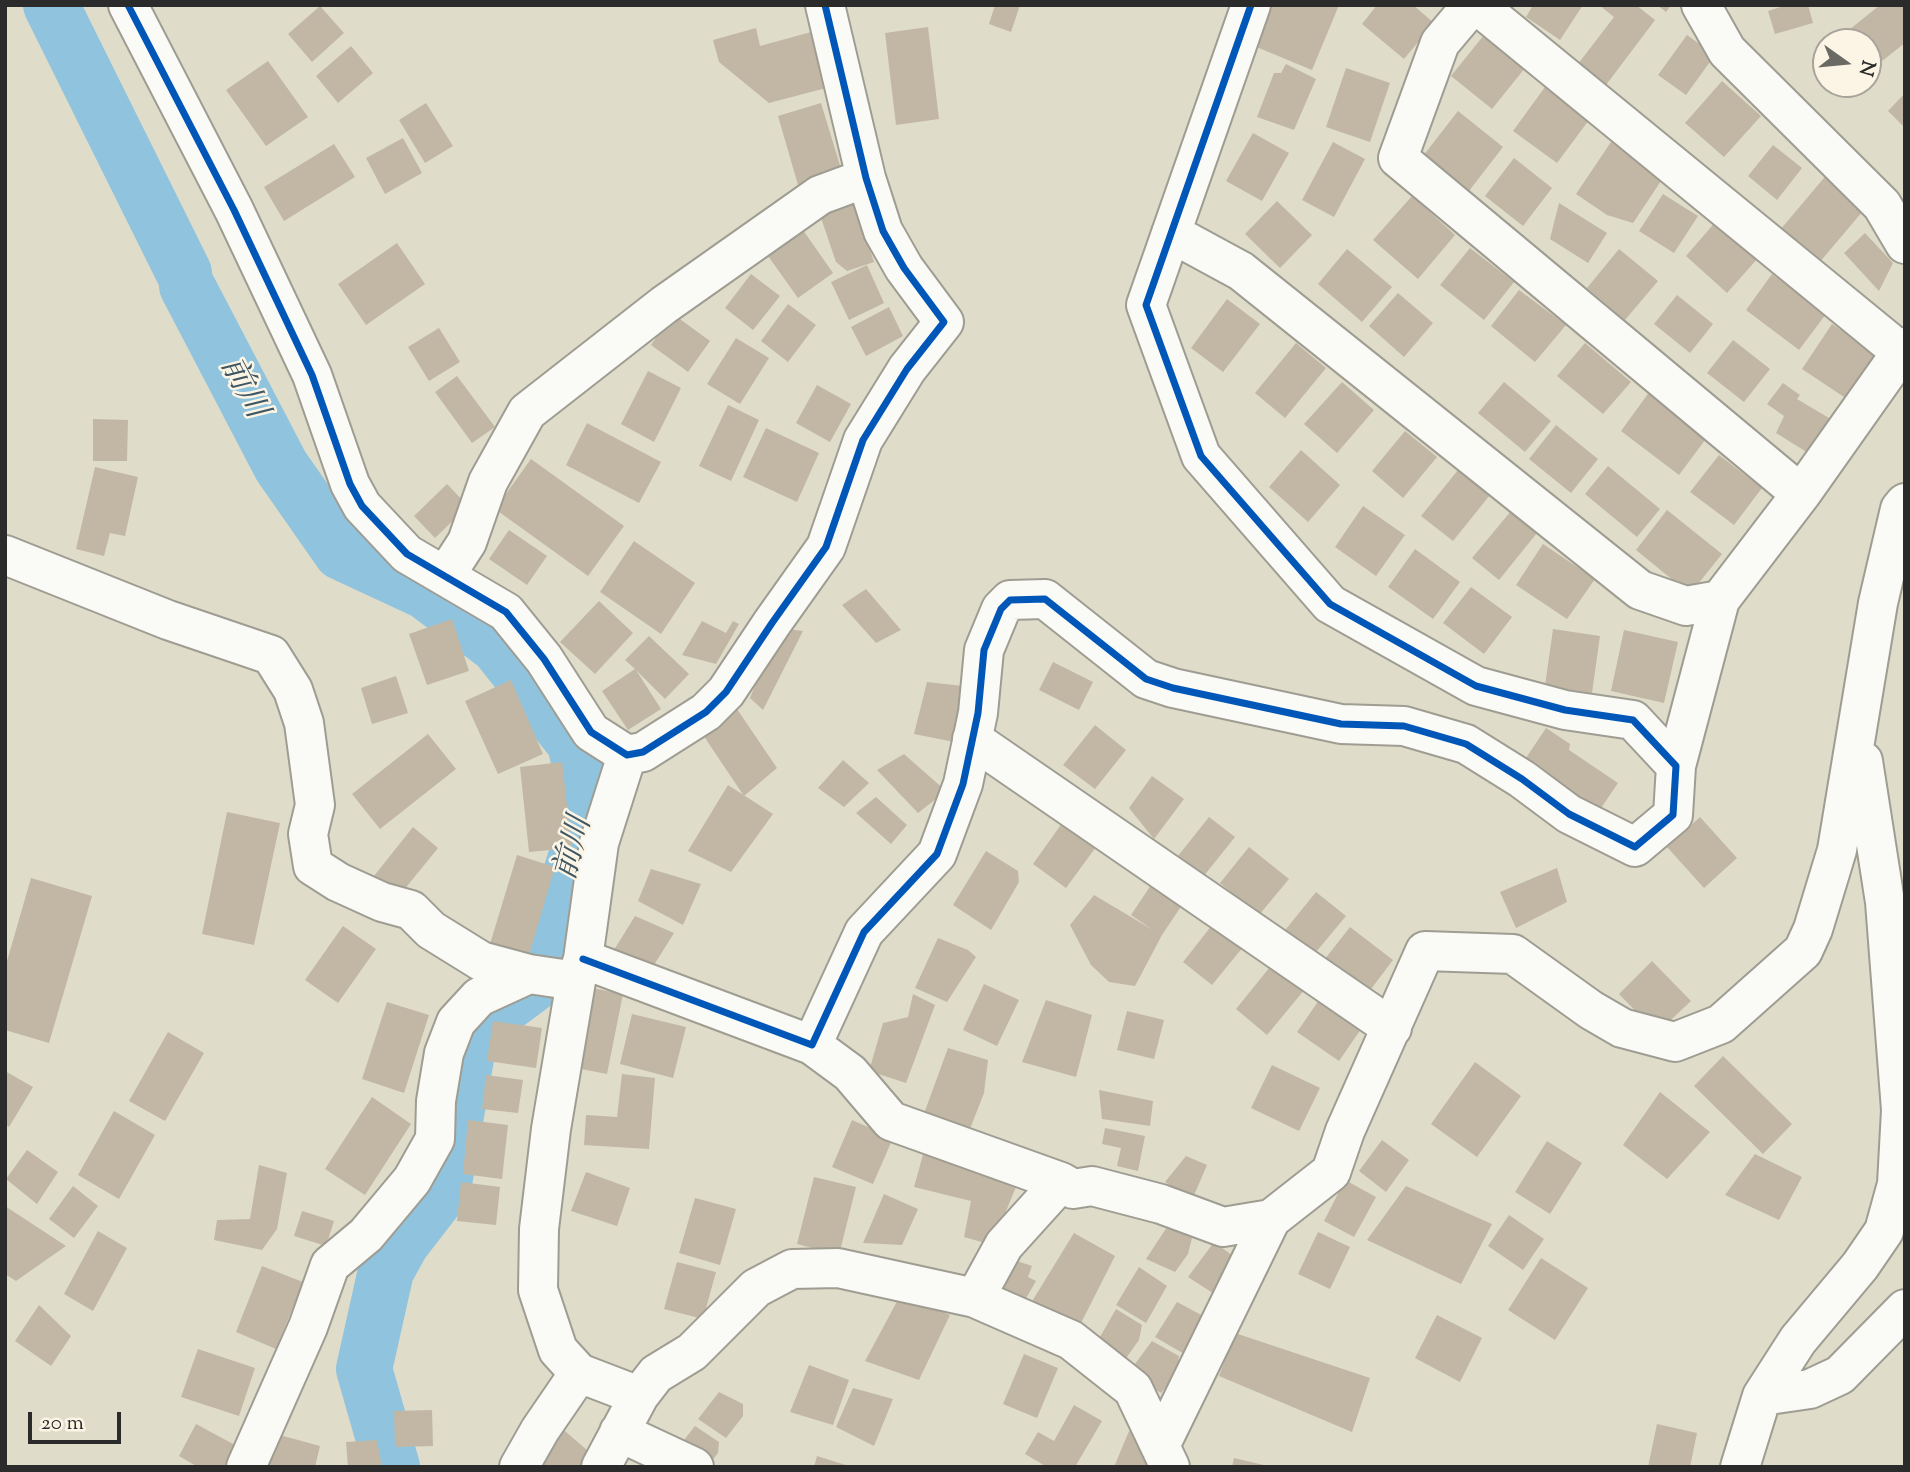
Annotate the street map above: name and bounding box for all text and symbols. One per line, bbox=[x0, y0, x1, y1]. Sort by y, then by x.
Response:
north arrow bbox=[1812, 28, 1882, 98]
text: N bbox=[1851, 57, 1881, 79]
water label: 前川 bbox=[209, 352, 273, 426]
water label: 前川 bbox=[549, 813, 603, 885]
scale bar bbox=[32, 1398, 124, 1442]
text: 20 m bbox=[41, 1409, 84, 1439]

